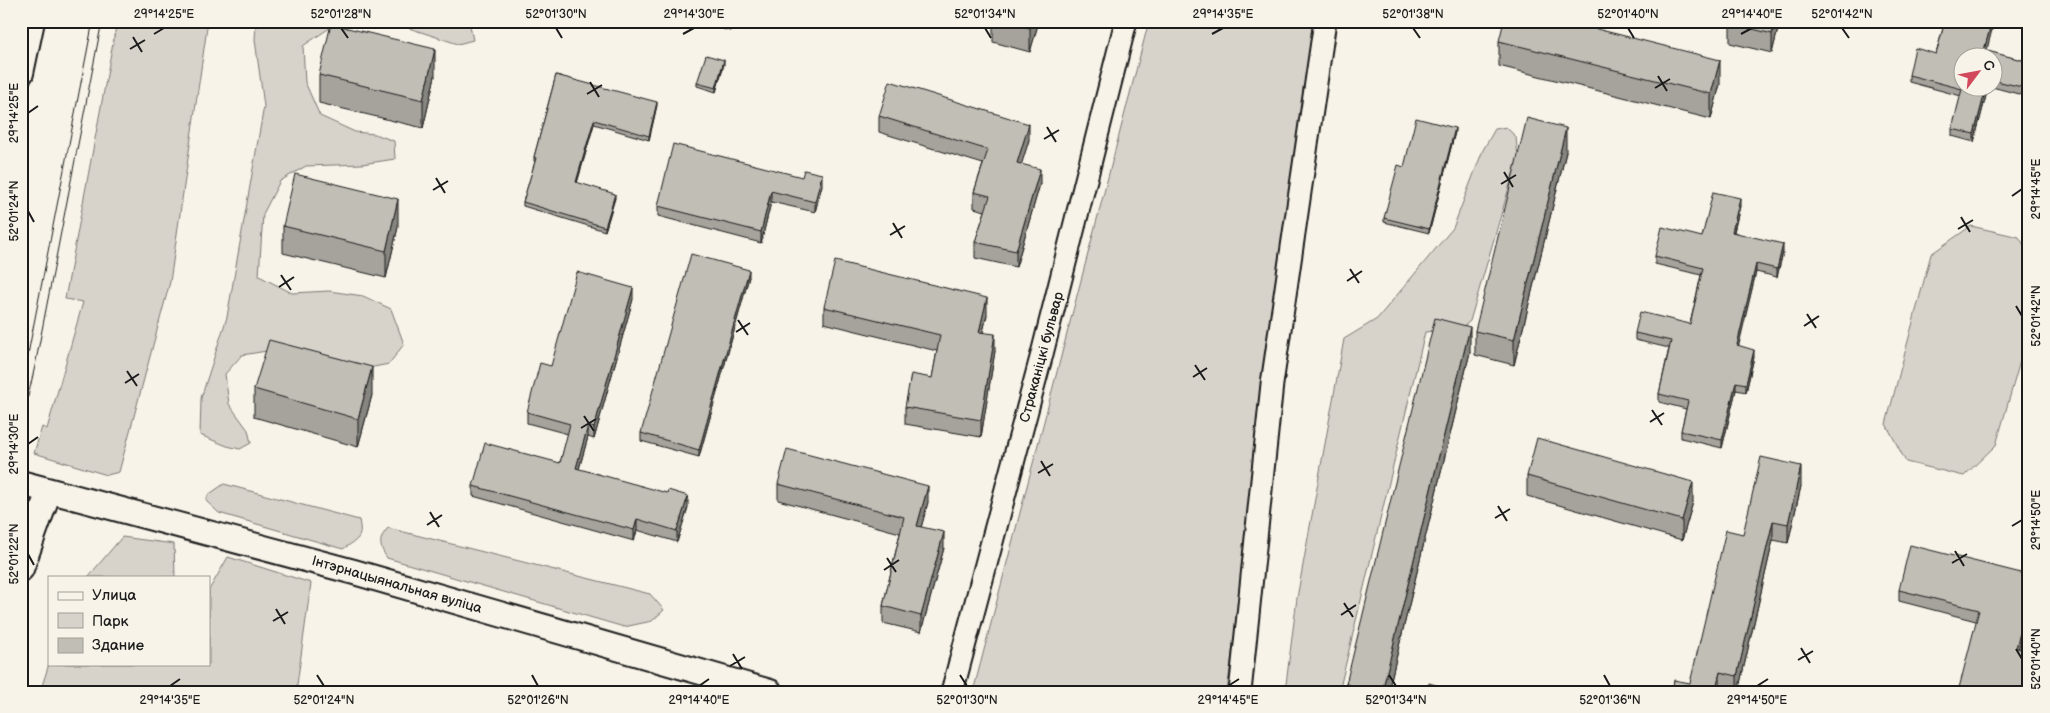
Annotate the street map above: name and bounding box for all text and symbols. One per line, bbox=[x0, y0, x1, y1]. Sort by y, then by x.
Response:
text: 29°14'25"E bbox=[134, 7, 194, 22]
text: 52°01'28"N bbox=[310, 7, 372, 22]
text: 52°01'30"N bbox=[525, 7, 587, 22]
text: 29°14'30"E bbox=[663, 7, 725, 22]
text: 52°01'34"N bbox=[954, 7, 1016, 22]
text: 29°14'35"E bbox=[1193, 7, 1254, 22]
text: 52°01'38"N bbox=[1382, 7, 1444, 22]
text: 52°01'40"N bbox=[1597, 7, 1659, 22]
text: 29°14'40"E bbox=[1722, 7, 1783, 22]
text: 52°01'42"N bbox=[1811, 7, 1873, 22]
north arrow bbox=[1952, 48, 2002, 98]
text: С bbox=[1979, 57, 1999, 74]
text: 29°14'25"E bbox=[7, 83, 22, 143]
text: 29°14'45"E bbox=[2029, 159, 2044, 219]
text: 52°01'24"N bbox=[7, 180, 22, 242]
text: 52°01'42"N bbox=[2029, 285, 2044, 347]
street label: Страканіцкі бульвар bbox=[1016, 290, 1067, 424]
text: 29°14'30"E bbox=[7, 413, 22, 475]
text: 29°14'50"E bbox=[2029, 490, 2044, 550]
text: 52°01'22"N bbox=[7, 523, 22, 585]
street label: Інтэрнацыянальная вуліца bbox=[310, 552, 485, 617]
legend bbox=[48, 576, 210, 666]
text: Улица bbox=[92, 586, 137, 605]
text: Парк bbox=[92, 612, 129, 631]
text: 52°01'40"N bbox=[2029, 628, 2044, 690]
text: Здание bbox=[92, 636, 144, 655]
text: 29°14'35"E bbox=[140, 693, 201, 708]
text: 52°01'24"N bbox=[293, 693, 355, 708]
text: 52°01'26"N bbox=[507, 693, 569, 708]
text: 29°14'40"E bbox=[669, 693, 730, 708]
text: 52°01'30"N bbox=[936, 693, 998, 708]
text: 29°14'45"E bbox=[1198, 693, 1258, 708]
text: 52°01'34"N bbox=[1365, 693, 1427, 708]
text: 52°01'36"N bbox=[1579, 693, 1641, 708]
text: 29°14'50"E bbox=[1727, 693, 1787, 708]

